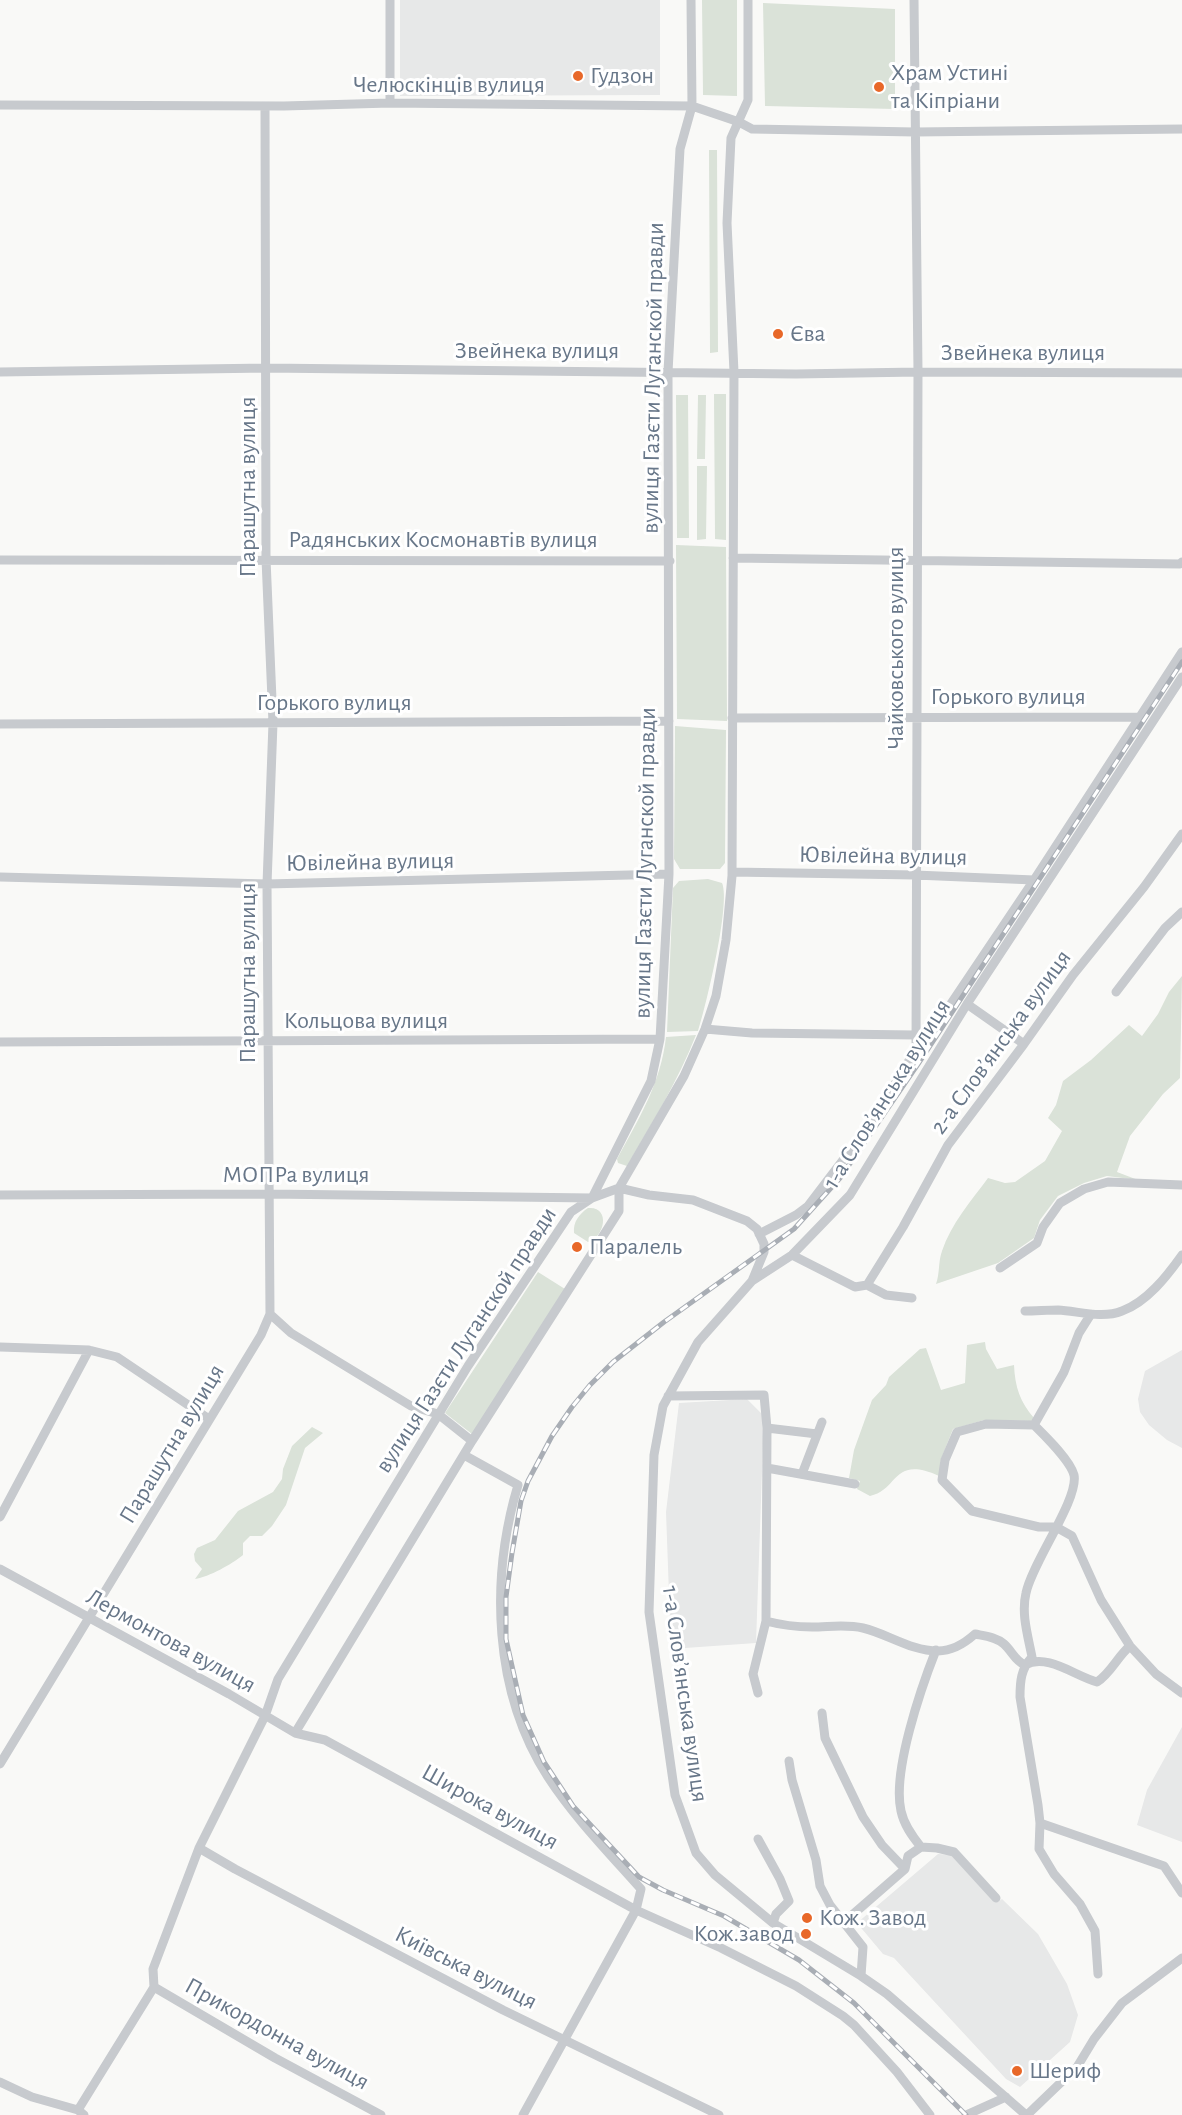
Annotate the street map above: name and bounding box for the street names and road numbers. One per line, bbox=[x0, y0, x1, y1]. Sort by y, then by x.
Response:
street label: Челюскінців вулиця bbox=[353, 71, 545, 99]
street label: вулиця Газєти Луганской правди bbox=[636, 222, 670, 534]
street label: Звейнека вулиця bbox=[455, 337, 619, 365]
street label: Звейнека вулиця bbox=[941, 339, 1105, 367]
street label: Парашутна вулиця bbox=[234, 397, 262, 577]
street label: Радянських Космонавтів вулиця bbox=[288, 526, 598, 554]
street label: Чайковського вулиця bbox=[882, 546, 910, 750]
street label: Горького вулиця bbox=[930, 683, 1086, 711]
street label: Горького вулиця bbox=[256, 689, 412, 717]
street label: вулиця Газєти Луганской правди bbox=[628, 707, 662, 1019]
street label: Ювілейна вулиця bbox=[799, 840, 967, 872]
street label: Ювілейна вулиця bbox=[286, 846, 454, 878]
street label: Парашутна вулиця bbox=[234, 883, 262, 1063]
street label: 2-а Слов’янська вулиця bbox=[924, 944, 1078, 1140]
street label: 1-а Слов’янська вулиця bbox=[817, 994, 957, 1194]
street label: Кольцова вулиця bbox=[284, 1007, 448, 1035]
street label: МОПРа вулиця bbox=[222, 1161, 370, 1189]
street label: вулиця Газєти Луганской правди bbox=[369, 1201, 563, 1479]
street label: Парашутна вулиця bbox=[113, 1359, 231, 1529]
street label: Лермонтова вулиця bbox=[81, 1582, 261, 1700]
street label: 1-а Слов’янська вулиця bbox=[656, 1584, 714, 1804]
street label: Широка вулиця bbox=[417, 1758, 563, 1856]
street label: Київська вулиця bbox=[390, 1920, 542, 2016]
street label: Прикордонна вулиця bbox=[180, 1971, 374, 2097]

